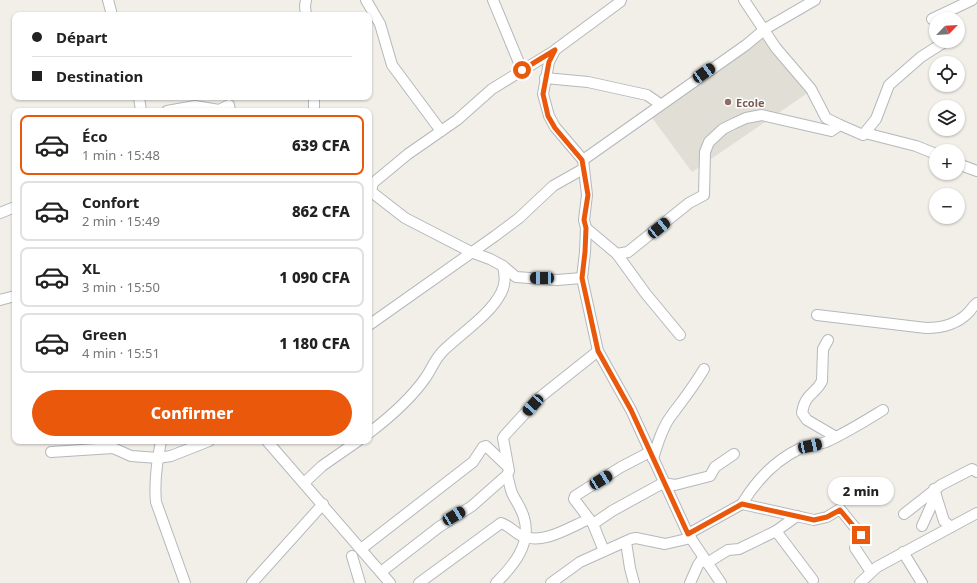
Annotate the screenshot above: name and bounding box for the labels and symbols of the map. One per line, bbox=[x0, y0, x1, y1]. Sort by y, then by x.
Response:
north arrow bbox=[929, 12, 965, 48]
route start bbox=[513, 61, 531, 79]
car bbox=[691, 61, 717, 85]
place label: Ecole bbox=[736, 95, 765, 110]
marker: Ecole bbox=[723, 97, 733, 107]
car bbox=[646, 216, 672, 240]
car bbox=[530, 272, 554, 284]
car bbox=[521, 392, 545, 418]
car bbox=[797, 438, 823, 454]
car bbox=[588, 469, 614, 491]
callout: 2 min bbox=[828, 477, 894, 505]
car bbox=[441, 505, 467, 527]
route end bbox=[852, 526, 870, 544]

